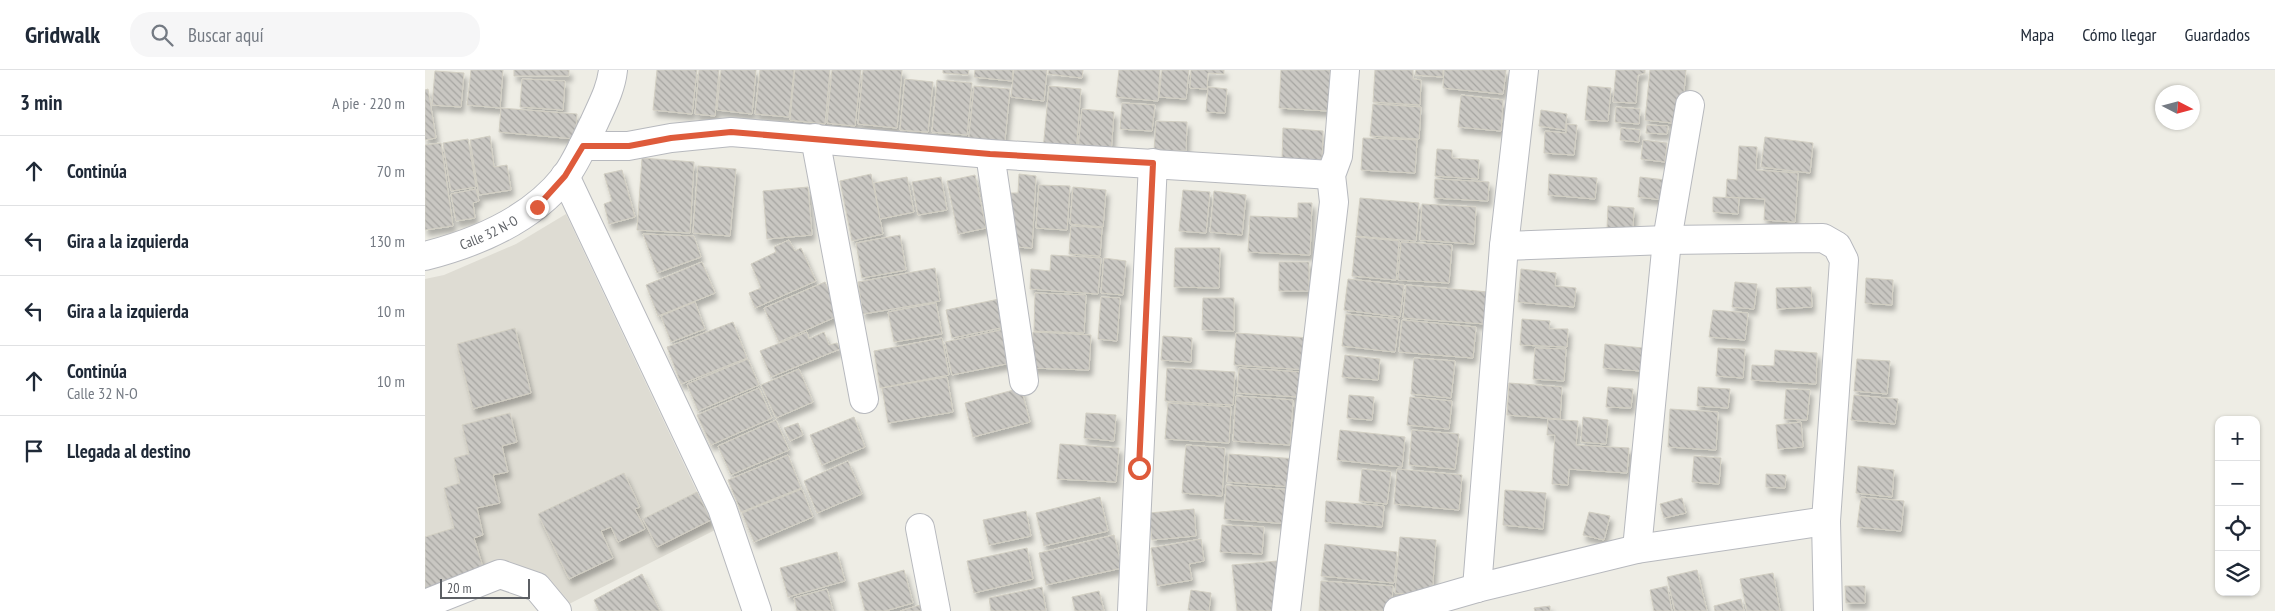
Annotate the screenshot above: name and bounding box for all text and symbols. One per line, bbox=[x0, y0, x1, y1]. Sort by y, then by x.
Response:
search box bbox=[130, 12, 480, 57]
text: Gridwalk bbox=[25, 19, 100, 50]
icon: search bbox=[148, 21, 176, 49]
text: Buscar aquí bbox=[188, 23, 264, 47]
text: Mapa bbox=[2020, 23, 2054, 46]
text: Cómo llegar bbox=[2082, 23, 2157, 46]
text: Guardados bbox=[2185, 23, 2250, 46]
north arrow bbox=[2155, 85, 2200, 130]
text: 3 min bbox=[20, 89, 62, 116]
text: A pie · 220 m bbox=[332, 93, 405, 113]
icon: ahead bbox=[20, 157, 48, 185]
text: Continúa bbox=[67, 159, 127, 183]
text: 70 m bbox=[377, 161, 405, 181]
route end bbox=[526, 196, 549, 219]
street label: Calle 32 N-O bbox=[457, 211, 521, 254]
icon: left bbox=[20, 227, 48, 255]
text: Gira a la izquierda bbox=[67, 229, 189, 253]
text: 130 m bbox=[370, 231, 405, 251]
icon: left bbox=[20, 297, 48, 325]
text: Gira a la izquierda bbox=[67, 299, 189, 323]
text: 10 m bbox=[377, 301, 405, 321]
text: Continúa bbox=[67, 359, 127, 383]
icon: ahead bbox=[20, 367, 48, 395]
text: 10 m bbox=[377, 371, 405, 391]
text: Calle 32 N-O bbox=[67, 383, 138, 403]
map controls bbox=[2215, 416, 2260, 596]
button: + bbox=[2215, 416, 2260, 461]
icon: arrive bbox=[20, 437, 48, 465]
text: Llegada al destino bbox=[67, 439, 191, 463]
route start bbox=[1128, 457, 1151, 480]
button: − bbox=[2215, 461, 2260, 506]
button: locate bbox=[2215, 506, 2260, 551]
button: layers bbox=[2215, 551, 2260, 596]
scale bar bbox=[440, 576, 530, 599]
text: 20 m bbox=[447, 579, 472, 597]

